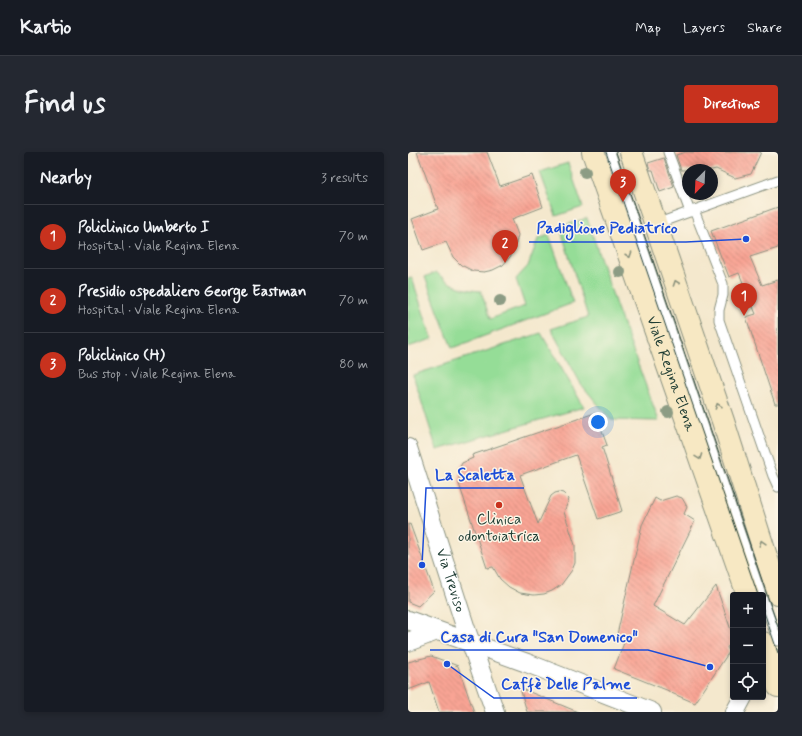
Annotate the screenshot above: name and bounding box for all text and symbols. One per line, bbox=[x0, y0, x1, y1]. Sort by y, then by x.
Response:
text: Kartio bbox=[20, 15, 71, 40]
text: Map bbox=[635, 19, 661, 37]
text: Layers bbox=[683, 19, 725, 37]
text: Share bbox=[747, 19, 782, 37]
button: Directions bbox=[684, 85, 778, 123]
text: Find us bbox=[24, 86, 105, 123]
north arrow bbox=[682, 164, 718, 200]
text: Nearby bbox=[40, 167, 92, 189]
pin: 3 bbox=[610, 169, 636, 202]
text: 3 results bbox=[321, 170, 368, 187]
callout: Padiglione Pediatrico bbox=[529, 214, 686, 242]
text: Policlinico Umberto I bbox=[78, 218, 209, 238]
text: Padiglione Pediatrico bbox=[536, 218, 678, 241]
text: 1 bbox=[50, 228, 56, 245]
text: 70 m bbox=[339, 228, 368, 245]
pin: 2 bbox=[492, 230, 518, 263]
text: Hospital · Viale Regina Elena bbox=[78, 238, 239, 255]
one-way arrow bbox=[624, 251, 633, 258]
one-way arrow bbox=[672, 280, 681, 287]
text: Presidio ospedaliero George Eastman bbox=[78, 282, 307, 302]
pin: 1 bbox=[731, 283, 757, 316]
text: 2 bbox=[50, 292, 56, 309]
text: 70 m bbox=[339, 292, 368, 309]
text: Hospital · Viale Regina Elena bbox=[78, 302, 239, 319]
street label: Viale Regina Elena bbox=[641, 313, 700, 435]
text: Policlinico (H) bbox=[78, 346, 165, 366]
text: 3 bbox=[50, 356, 56, 373]
text: 80 m bbox=[339, 356, 368, 373]
text: Bus stop · Viale Regina Elena bbox=[78, 366, 236, 383]
one-way arrow bbox=[714, 403, 723, 410]
your location bbox=[588, 412, 608, 432]
one-way arrow bbox=[694, 453, 702, 460]
callout: La Scaletta bbox=[426, 460, 524, 488]
text: La Scaletta bbox=[435, 465, 515, 486]
marker: Clinica odontoiatrica bbox=[494, 500, 504, 510]
place label: Clinica odontoiatrica bbox=[458, 510, 540, 547]
one-way arrow bbox=[758, 540, 767, 547]
street label: Via Treviso bbox=[431, 546, 470, 615]
map controls bbox=[730, 592, 766, 700]
button: + bbox=[730, 592, 766, 628]
callout: Casa di Cura "San Domenico" bbox=[430, 622, 648, 650]
text: Casa di Cura "San Domenico" bbox=[440, 627, 638, 648]
button: − bbox=[730, 628, 766, 664]
button: locate bbox=[730, 664, 766, 700]
callout: Caffè Delle Palme bbox=[494, 670, 637, 698]
text: Caffè Delle Palme bbox=[501, 674, 631, 695]

